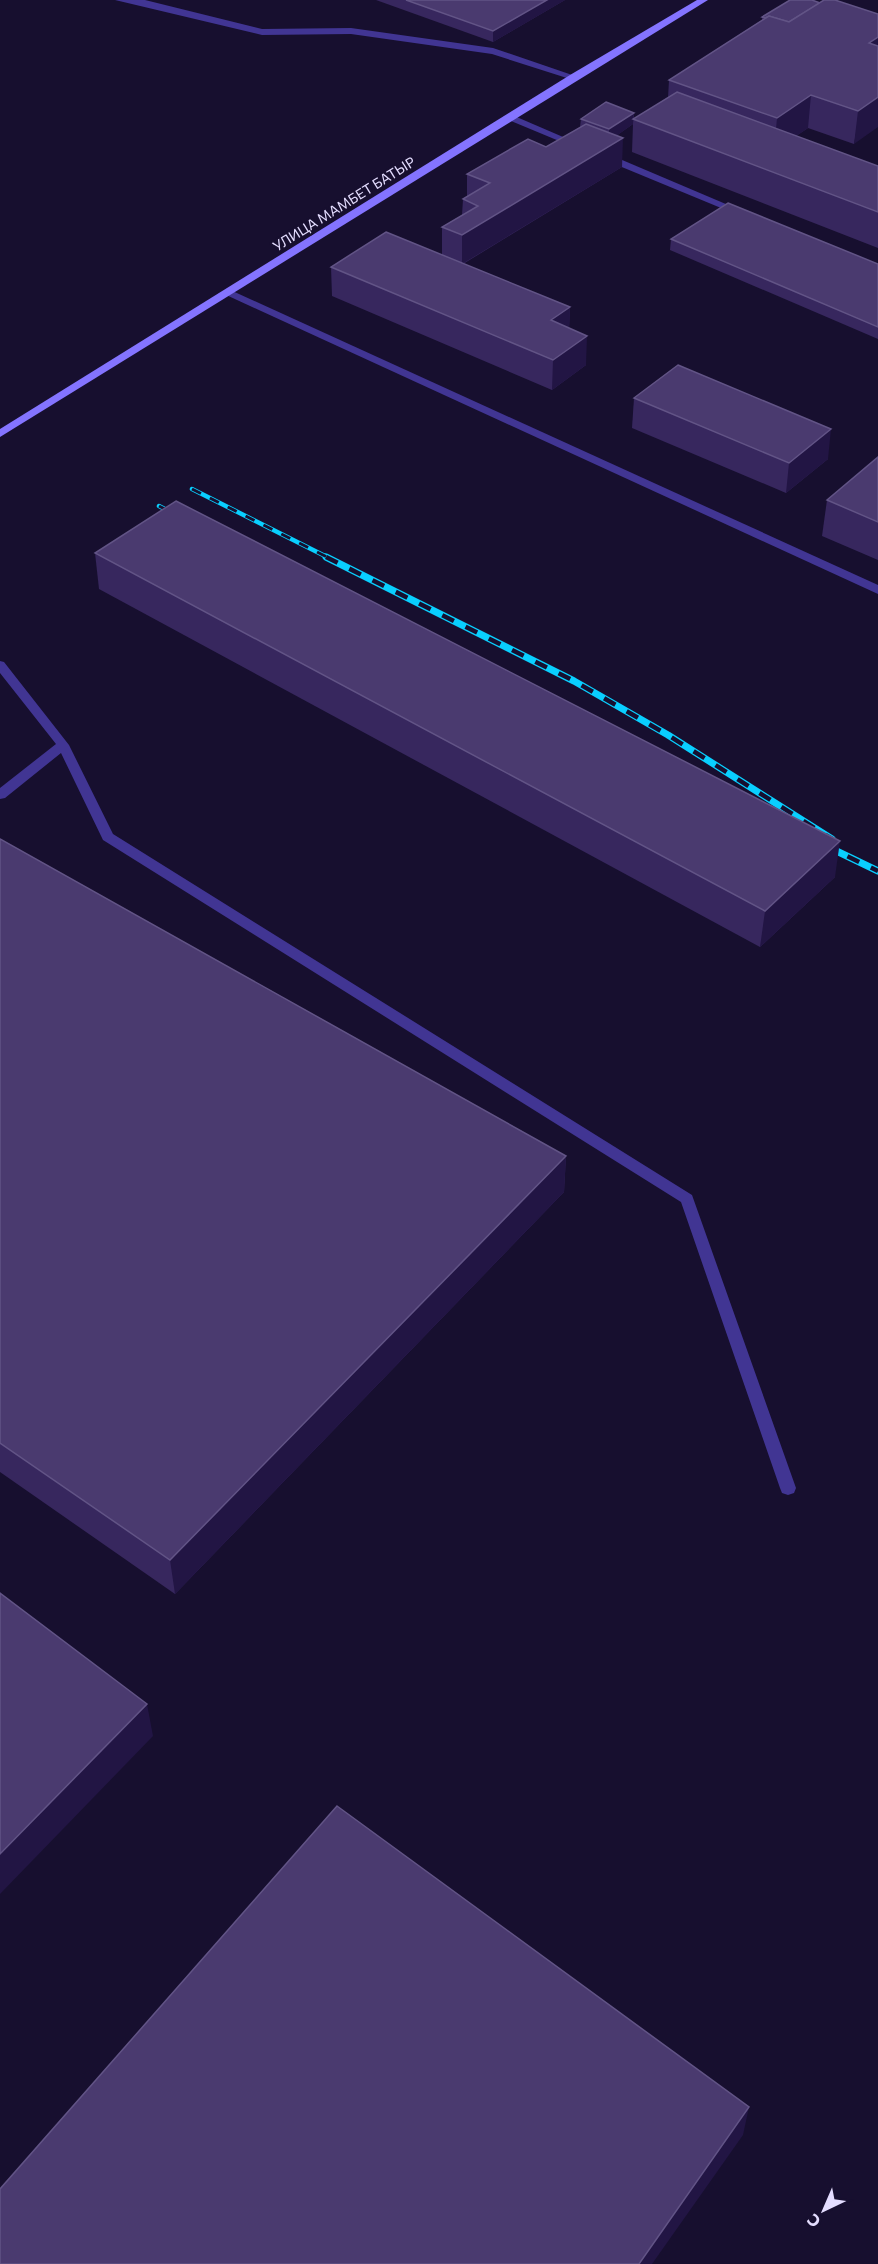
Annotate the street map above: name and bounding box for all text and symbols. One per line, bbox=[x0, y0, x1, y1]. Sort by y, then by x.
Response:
street label: УЛИЦА МАМБЕТ БАТЫР bbox=[269, 153, 418, 254]
north arrow bbox=[794, 2180, 854, 2240]
text: С bbox=[803, 2210, 824, 2232]

